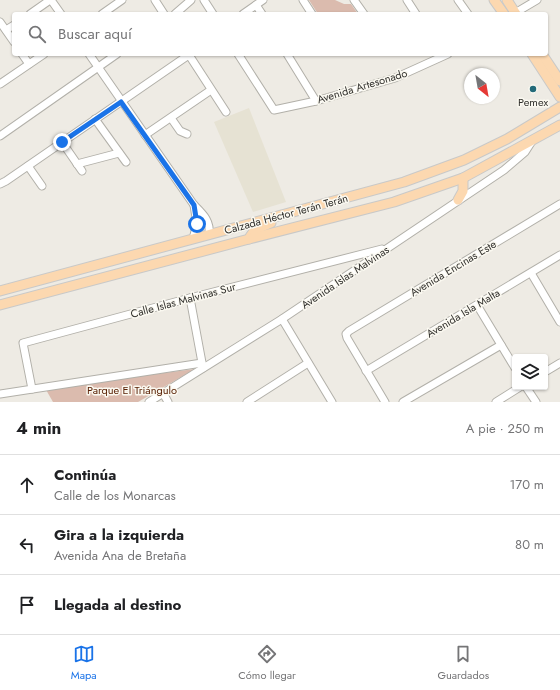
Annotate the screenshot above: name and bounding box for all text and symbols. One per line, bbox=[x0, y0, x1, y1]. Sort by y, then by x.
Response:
search box bbox=[12, 12, 548, 56]
icon: search bbox=[26, 23, 48, 45]
text: Buscar aquí bbox=[58, 23, 132, 45]
street label: Avenida Artesonado bbox=[315, 65, 409, 107]
north arrow bbox=[464, 68, 500, 104]
marker: Pemex bbox=[528, 84, 538, 94]
place label: Pemex bbox=[518, 94, 548, 110]
route end bbox=[53, 133, 71, 151]
street label: Calzada Héctor Terán Terán bbox=[222, 190, 350, 238]
route start bbox=[188, 215, 206, 233]
street label: Avenida Encinas Este bbox=[407, 236, 499, 300]
street label: Avenida Islas Malvinas bbox=[298, 241, 393, 312]
street label: Calle Islas Malvinas Sur bbox=[129, 278, 238, 322]
street label: Avenida Isla Malta bbox=[423, 285, 503, 341]
map controls bbox=[512, 354, 548, 390]
button: layers bbox=[512, 354, 548, 390]
park label: Parque El Triángulo bbox=[87, 382, 177, 398]
text: 4 min bbox=[16, 416, 61, 440]
text: A pie · 250 m bbox=[466, 419, 544, 438]
text: Continúa bbox=[54, 464, 116, 486]
icon: ahead bbox=[16, 474, 38, 496]
text: 170 m bbox=[509, 475, 544, 494]
text: Calle de los Monarcas bbox=[54, 486, 176, 505]
text: Gira a la izquierda bbox=[54, 524, 184, 546]
icon: left bbox=[16, 534, 38, 556]
text: 80 m bbox=[515, 535, 544, 554]
text: Avenida Ana de Bretaña bbox=[54, 546, 186, 565]
icon: arrive bbox=[16, 594, 38, 616]
text: Llegada al destino bbox=[54, 594, 181, 616]
tab: Mapa bbox=[71, 643, 97, 683]
tab: Cómo llegar bbox=[238, 643, 296, 683]
tab: Guardados bbox=[437, 643, 489, 683]

